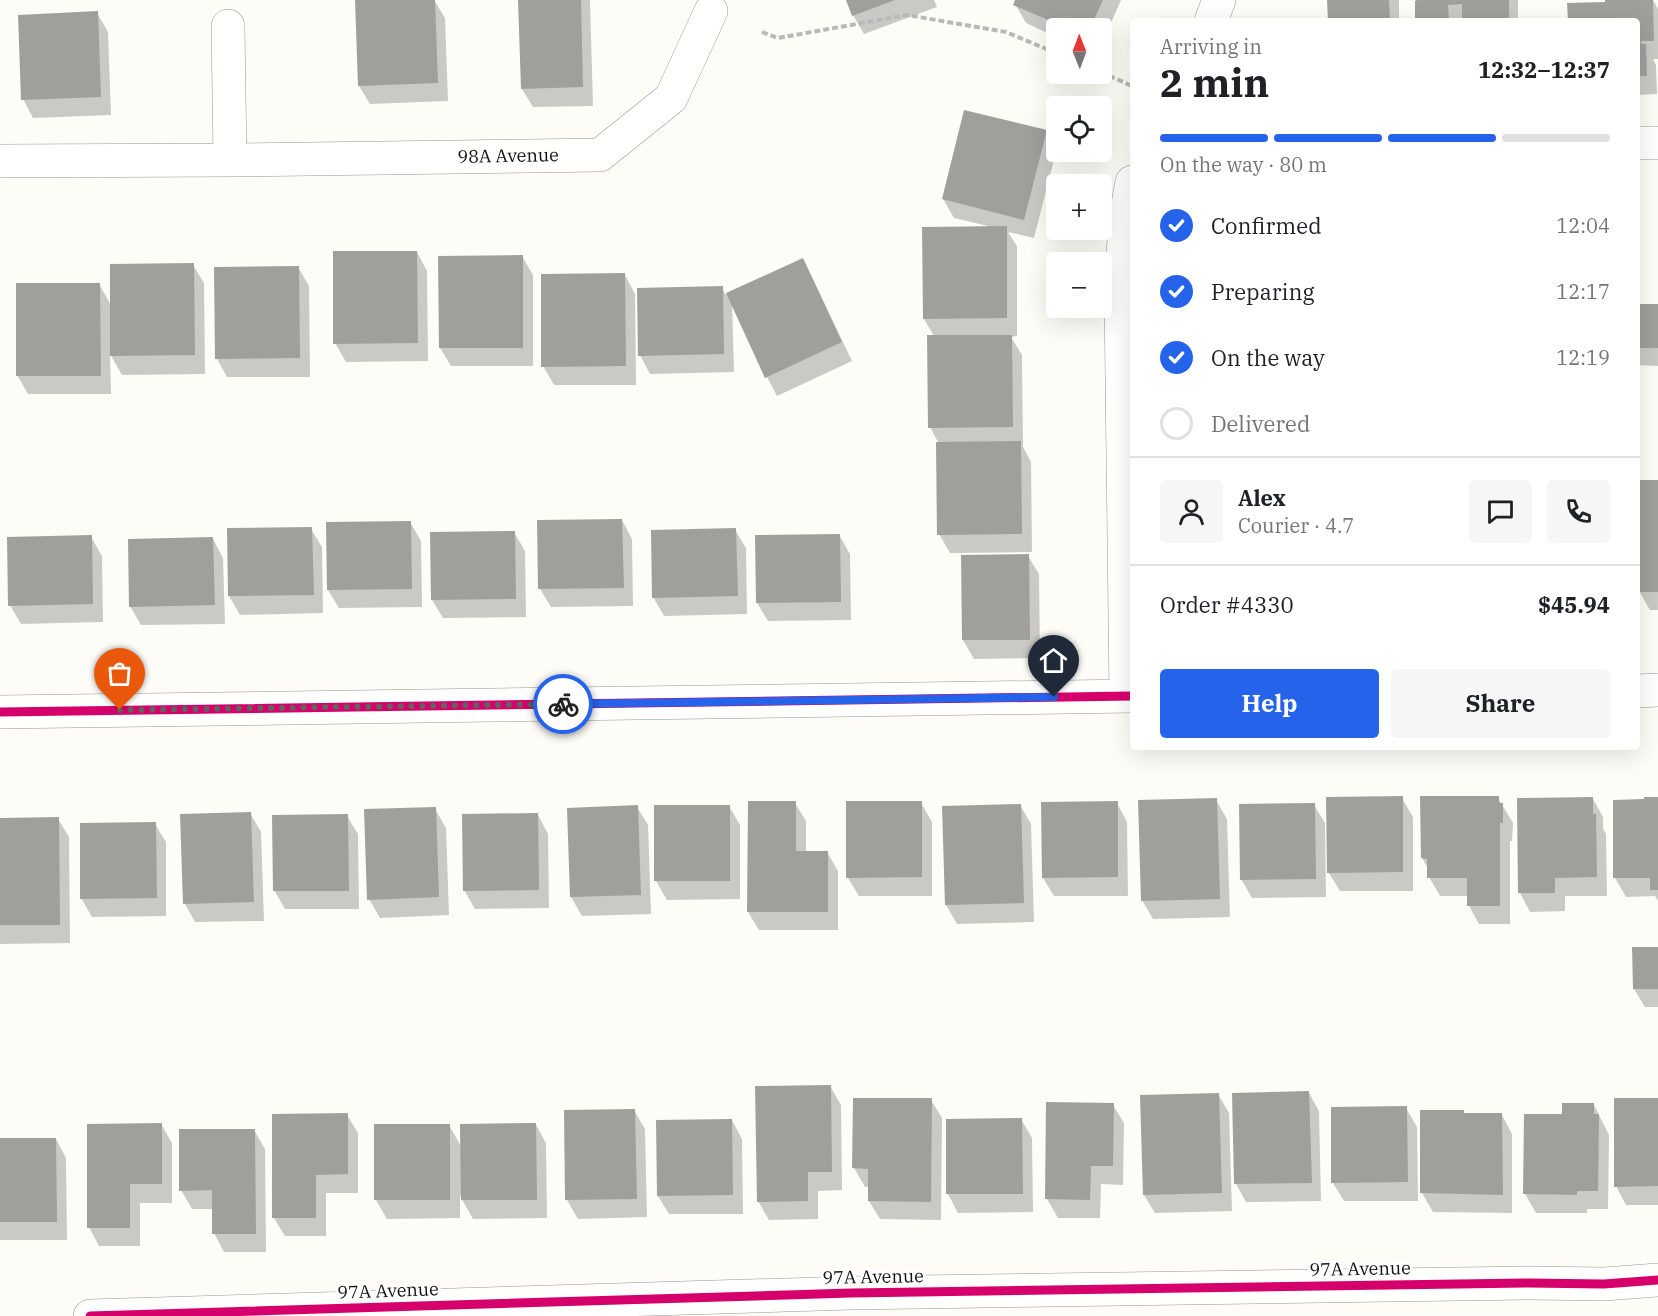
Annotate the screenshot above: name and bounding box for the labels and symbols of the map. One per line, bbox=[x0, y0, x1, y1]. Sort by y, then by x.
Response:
north arrow bbox=[1046, 18, 1112, 84]
street label: 98A Avenue bbox=[457, 143, 559, 168]
pin bbox=[1028, 635, 1079, 697]
pin bbox=[94, 648, 145, 710]
courier bbox=[533, 674, 593, 734]
street label: 97A Avenue bbox=[1309, 1256, 1411, 1281]
street label: 97A Avenue bbox=[822, 1264, 924, 1289]
street label: 97A Avenue bbox=[337, 1277, 439, 1304]

